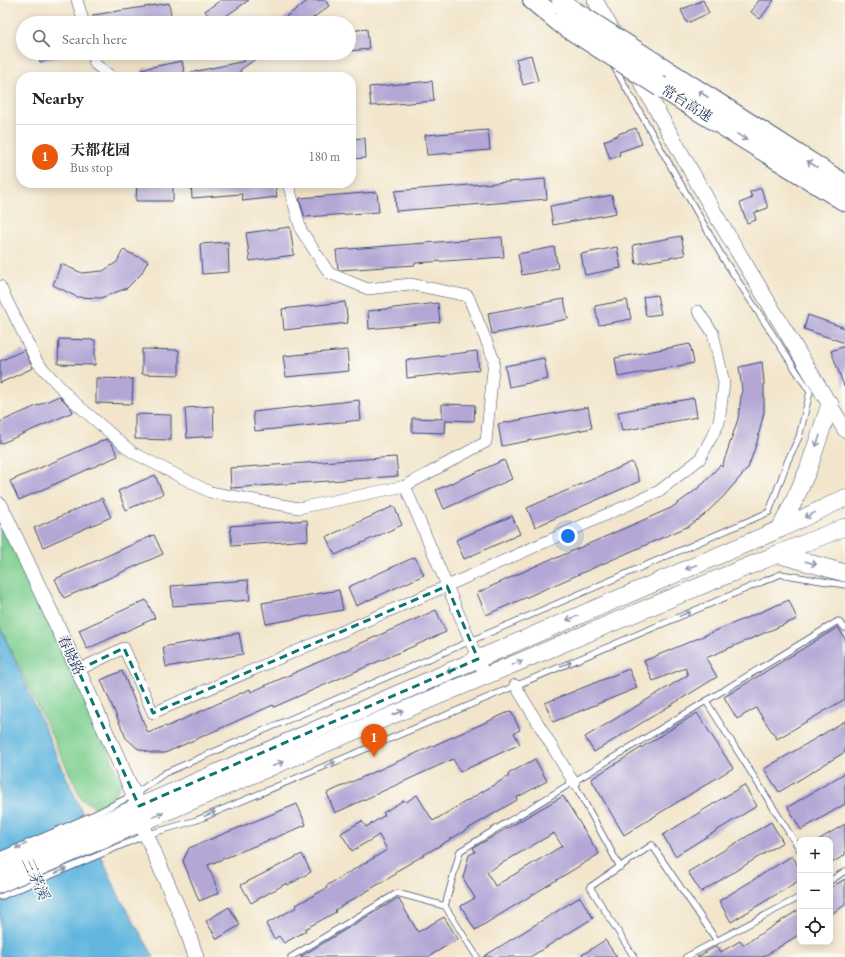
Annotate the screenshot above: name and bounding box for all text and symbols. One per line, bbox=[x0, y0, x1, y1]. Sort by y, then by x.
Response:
search box bbox=[16, 16, 356, 60]
icon: search bbox=[30, 27, 52, 49]
text: Search here bbox=[62, 29, 127, 48]
street label: 常台高速 bbox=[658, 81, 716, 125]
text: Nearby bbox=[32, 87, 84, 109]
one-way arrow bbox=[698, 90, 709, 98]
one-way arrow bbox=[736, 134, 748, 142]
text: 天都花园 bbox=[70, 140, 130, 159]
text: 1 bbox=[42, 148, 48, 165]
text: 180 m bbox=[309, 148, 340, 165]
text: Bus stop bbox=[70, 159, 113, 176]
one-way arrow bbox=[806, 160, 818, 168]
one-way arrow bbox=[813, 434, 821, 446]
one-way arrow bbox=[804, 512, 816, 519]
your location bbox=[558, 526, 578, 546]
one-way arrow bbox=[804, 560, 817, 568]
one-way arrow bbox=[686, 564, 698, 572]
one-way arrow bbox=[679, 610, 691, 617]
one-way arrow bbox=[566, 615, 578, 623]
street label: 春晓路 bbox=[54, 632, 88, 678]
one-way arrow bbox=[511, 658, 523, 666]
one-way arrow bbox=[559, 660, 571, 667]
one-way arrow bbox=[447, 667, 459, 674]
one-way arrow bbox=[391, 709, 403, 717]
pin: 1 bbox=[361, 724, 387, 757]
one-way arrow bbox=[323, 759, 335, 767]
one-way arrow bbox=[272, 760, 284, 768]
one-way arrow bbox=[203, 810, 215, 818]
one-way arrow bbox=[152, 811, 164, 818]
map controls bbox=[797, 837, 833, 945]
button: + bbox=[797, 837, 833, 873]
one-way arrow bbox=[15, 843, 27, 850]
water label: 三茅溪 bbox=[18, 854, 55, 904]
one-way arrow bbox=[55, 867, 67, 874]
button: − bbox=[797, 873, 833, 909]
button: locate bbox=[797, 909, 833, 945]

